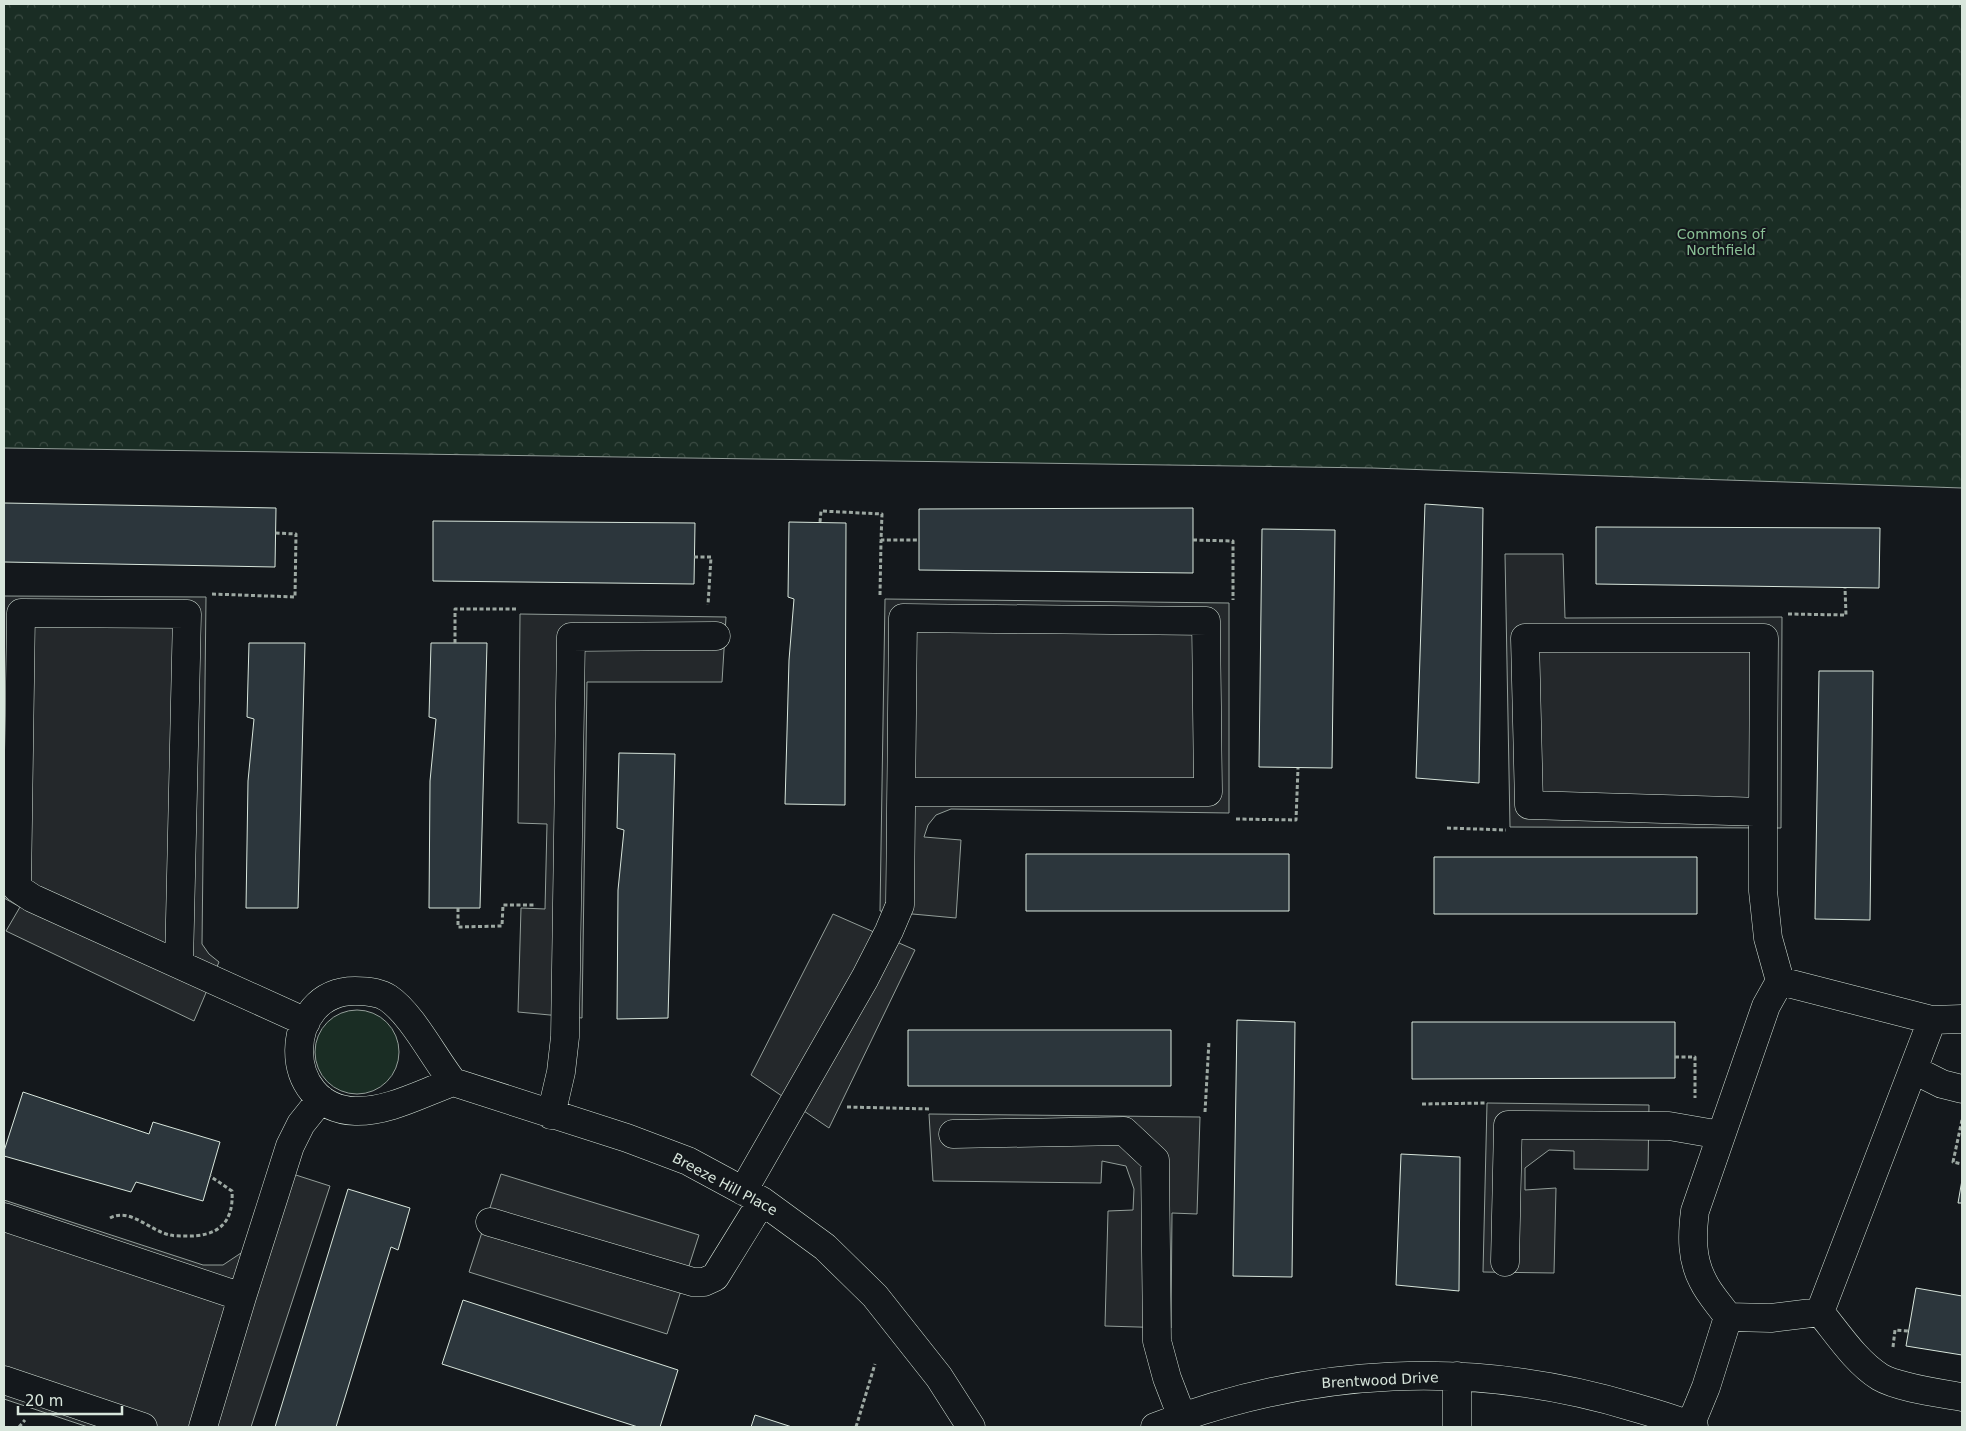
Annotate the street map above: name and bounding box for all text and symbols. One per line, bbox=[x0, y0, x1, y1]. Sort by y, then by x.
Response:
park label: Commons of Northfield bbox=[1677, 226, 1766, 258]
street label: Breeze Hill Place bbox=[670, 1150, 780, 1218]
street label: Brentwood Drive bbox=[1321, 1369, 1439, 1391]
scale bar bbox=[18, 1384, 121, 1416]
text: 20 m bbox=[25, 1392, 63, 1410]

